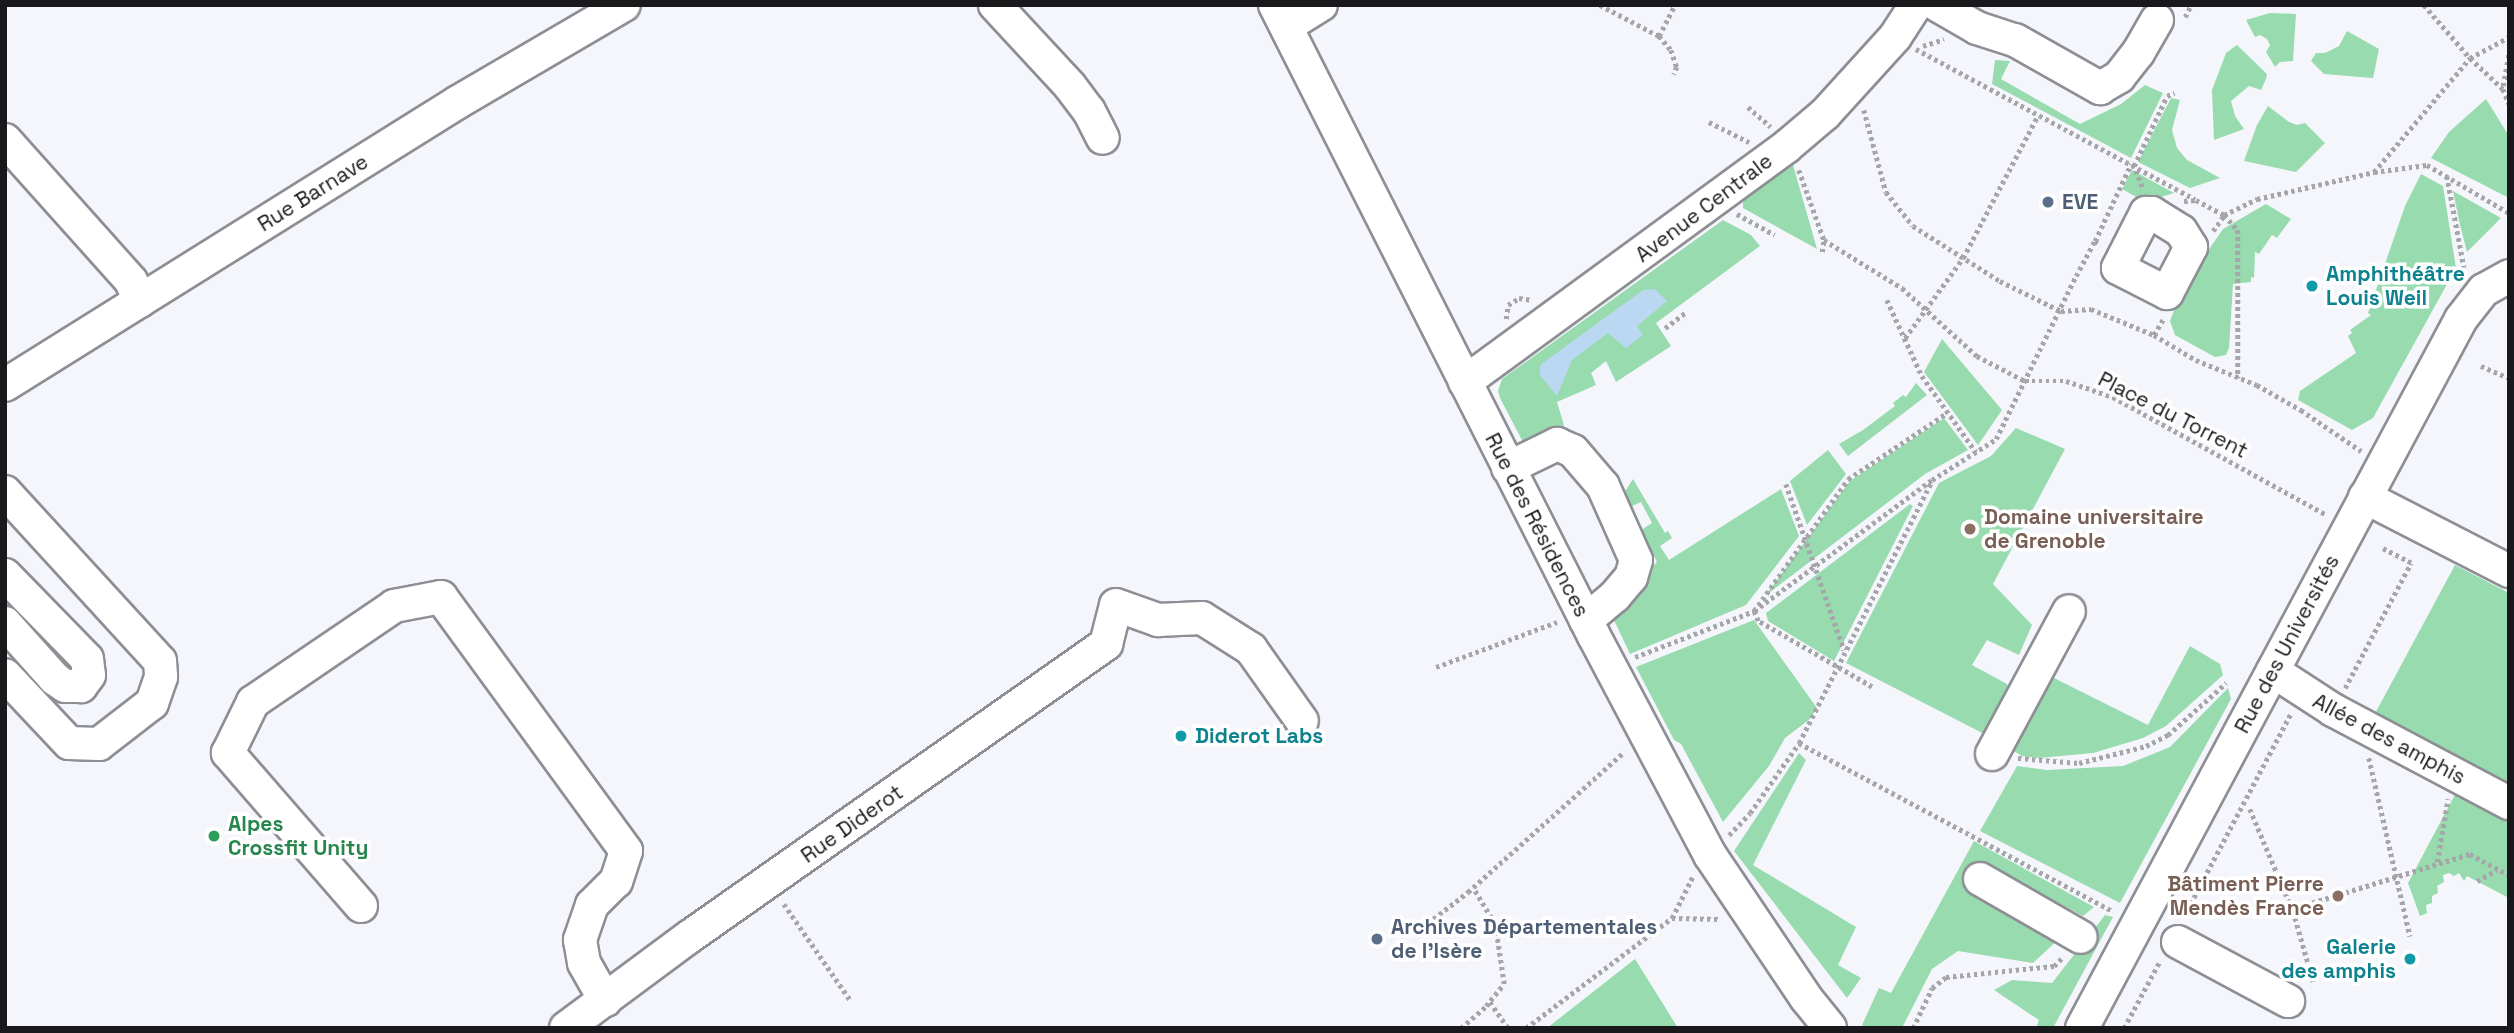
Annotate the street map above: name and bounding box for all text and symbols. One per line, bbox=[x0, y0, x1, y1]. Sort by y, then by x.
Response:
street label: Avenue Centrale bbox=[1631, 148, 1777, 268]
street label: Rue Barnave bbox=[253, 149, 373, 237]
place label: EVE bbox=[2062, 189, 2098, 215]
marker: EVE bbox=[2040, 194, 2056, 210]
place label: Amphithéâtre Louis Weil bbox=[2326, 261, 2465, 311]
marker: Amphithéâtre Louis Weil bbox=[2304, 278, 2320, 294]
street label: Place du Torrent bbox=[2094, 366, 2252, 464]
street label: Rue des Résidences bbox=[1480, 429, 1594, 621]
place label: Domaine universitaire de Grenoble bbox=[1984, 504, 2204, 554]
marker: Domaine universitaire de Grenoble bbox=[1962, 521, 1978, 537]
street label: Rue des Universités bbox=[2229, 551, 2345, 737]
street label: Allée des amphis bbox=[2308, 688, 2470, 790]
place label: Diderot Labs bbox=[1195, 723, 1323, 749]
marker: Diderot Labs bbox=[1173, 728, 1189, 744]
street label: Rue Diderot bbox=[796, 780, 908, 868]
place label: Alpes Crossfit Unity bbox=[228, 811, 368, 861]
marker: Alpes Crossfit Unity bbox=[206, 828, 222, 844]
place label: Bâtiment Pierre Mendès France bbox=[2167, 871, 2324, 921]
marker: Bâtiment Pierre Mendès France bbox=[2330, 888, 2346, 904]
place label: Archives Départementales de l'Isère bbox=[1391, 914, 1657, 964]
marker: Archives Départementales de l'Isère bbox=[1369, 931, 1385, 947]
place label: Galerie des amphis bbox=[2281, 934, 2396, 984]
marker: Galerie des amphis bbox=[2402, 951, 2418, 967]

